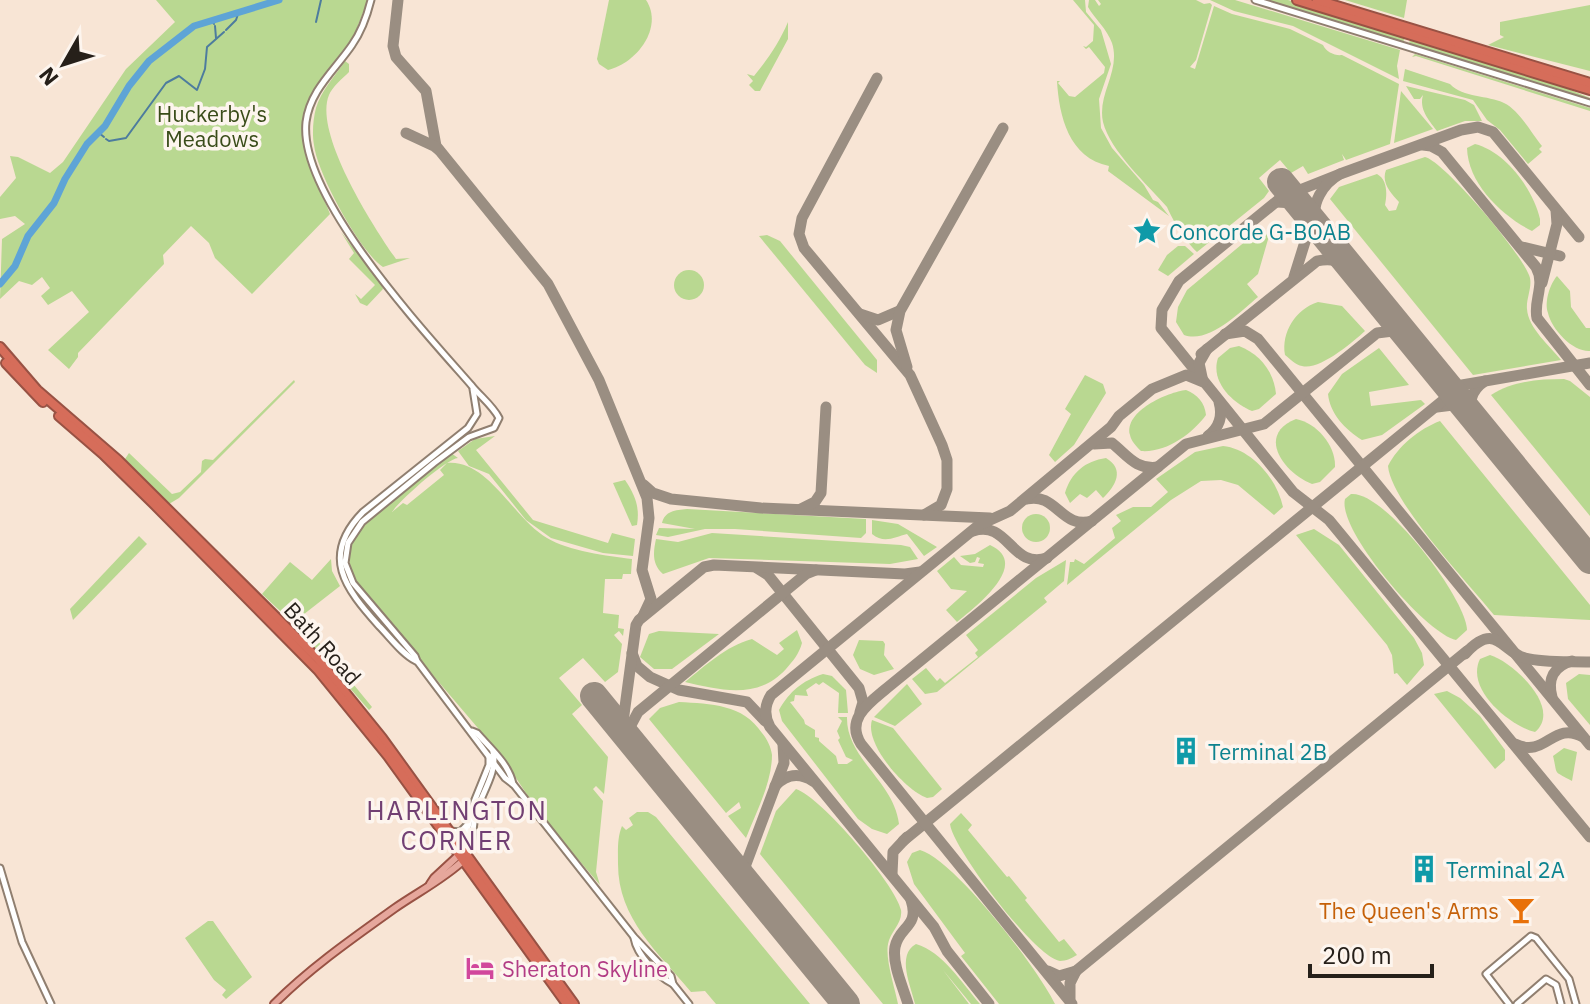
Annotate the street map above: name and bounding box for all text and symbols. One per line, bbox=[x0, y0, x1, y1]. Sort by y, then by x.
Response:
north arrow bbox=[24, 24, 104, 104]
text: N bbox=[32, 62, 64, 92]
park label: Huckerby's Meadows bbox=[157, 99, 267, 153]
place icon: Concorde G-BOAB bbox=[1132, 216, 1162, 246]
place label: Concorde G-BOAB bbox=[1169, 217, 1351, 246]
street label: Bath Road bbox=[278, 595, 368, 691]
building icon: Terminal 2B bbox=[1171, 736, 1201, 766]
place label: Terminal 2B bbox=[1208, 737, 1327, 766]
district label: HARLINGTON CORNER bbox=[366, 793, 548, 857]
building icon: Terminal 2A bbox=[1409, 854, 1439, 884]
place label: Terminal 2A bbox=[1446, 855, 1565, 884]
bar icon: The Queen's Arms bbox=[1506, 895, 1536, 925]
place label: The Queen's Arms bbox=[1319, 896, 1499, 925]
scale bar bbox=[1310, 928, 1432, 978]
text: 200 m bbox=[1322, 939, 1392, 971]
hotel icon: Sheraton Skyline bbox=[465, 953, 495, 983]
place label: Sheraton Skyline bbox=[502, 954, 668, 983]

